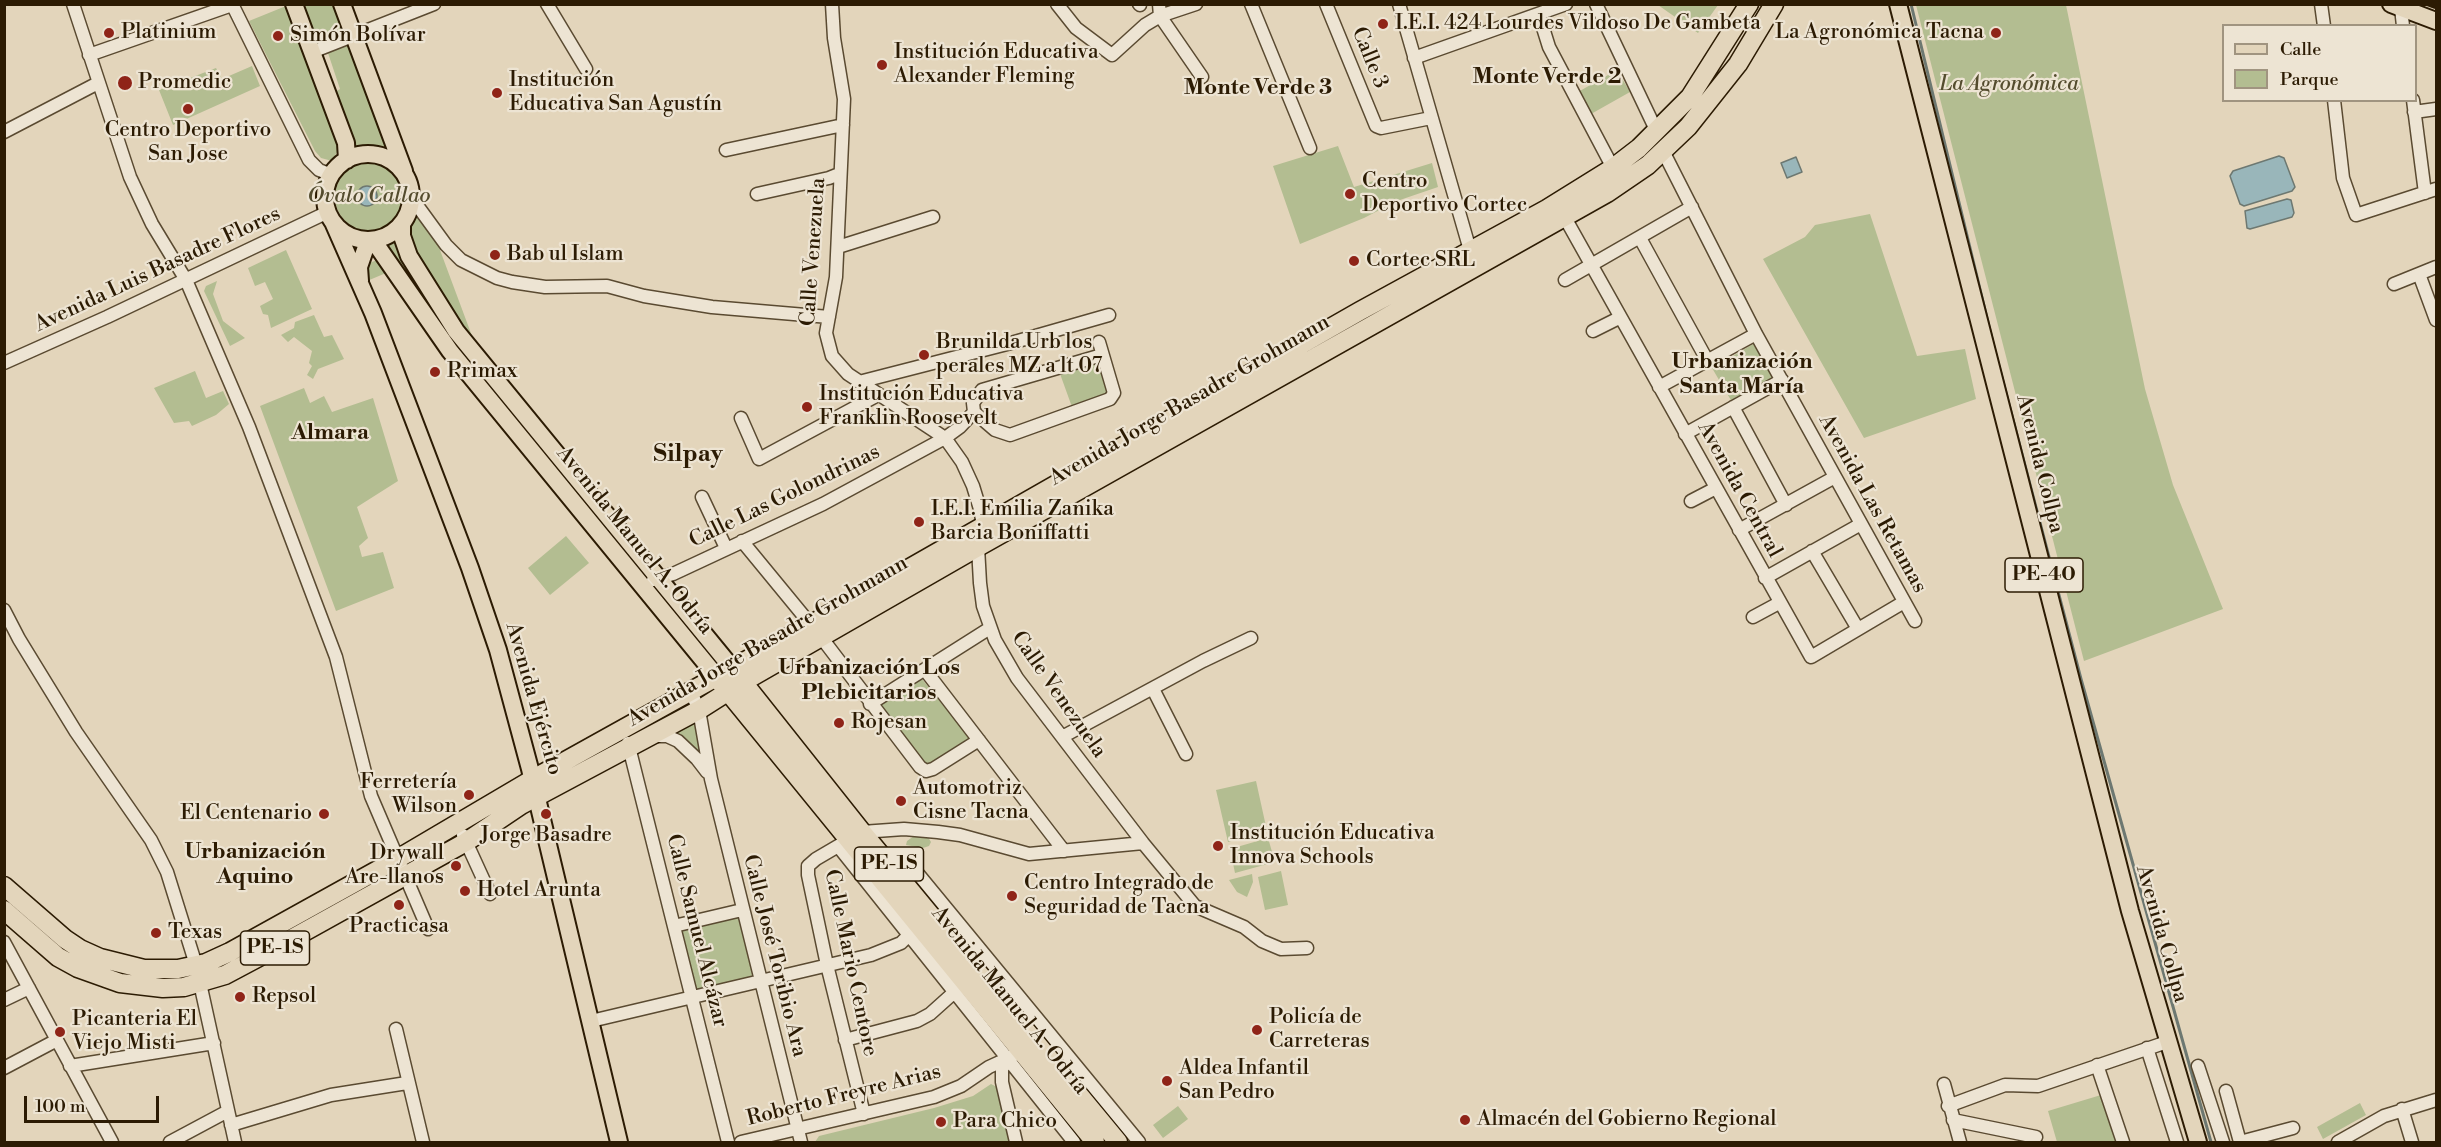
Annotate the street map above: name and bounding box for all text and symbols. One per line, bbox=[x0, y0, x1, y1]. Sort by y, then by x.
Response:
place label: I.E.I. 424 Lourdes Vildoso De Gambeta bbox=[1395, 11, 1761, 37]
marker: I.E.I. 424 Lourdes Vildoso De Gambeta bbox=[1376, 17, 1390, 31]
place label: Platinium bbox=[121, 20, 216, 46]
place label: La Agronómica Tacna bbox=[1775, 20, 1984, 46]
place label: Simón Bolívar bbox=[290, 23, 426, 49]
street label: Calle 3 bbox=[1345, 24, 1393, 92]
legend bbox=[2222, 24, 2417, 102]
marker: Platinium bbox=[102, 26, 116, 40]
marker: La Agronómica Tacna bbox=[1989, 26, 2003, 40]
marker: Simón Bolívar bbox=[271, 29, 285, 43]
text: Calle bbox=[2280, 38, 2321, 61]
place label: Institución Educativa Alexander Fleming bbox=[894, 40, 1099, 90]
marker: Institución Educativa Alexander Fleming bbox=[875, 58, 889, 72]
district label: Monte Verde 2 bbox=[1473, 65, 1621, 91]
place label: Institución Educativa San Agustín bbox=[509, 68, 722, 118]
text: Parque bbox=[2280, 68, 2339, 91]
place label: Promedic bbox=[138, 70, 231, 96]
park label: La Agronómica bbox=[1939, 72, 2079, 98]
marker: Promedic bbox=[116, 74, 134, 92]
district label: Monte Verde 3 bbox=[1184, 76, 1332, 102]
marker: Institución Educativa San Agustín bbox=[490, 86, 504, 100]
marker: Centro Deportivo San Jose bbox=[181, 102, 195, 116]
place label: Centro Deportivo San Jose bbox=[105, 118, 271, 168]
place label: Centro Deportivo Cortec bbox=[1362, 169, 1527, 219]
street label: Calle Venezuela bbox=[796, 177, 832, 327]
park label: Óvalo Callao bbox=[308, 184, 430, 210]
marker: Centro Deportivo Cortec bbox=[1343, 187, 1357, 201]
street label: Avenida Luis Basadre Flores bbox=[31, 202, 285, 338]
place label: Bab ul Islam bbox=[507, 242, 624, 268]
marker: Bab ul Islam bbox=[488, 248, 502, 262]
place label: Cortec SRL bbox=[1366, 248, 1475, 274]
marker: Cortec SRL bbox=[1347, 254, 1361, 268]
street label: Avenida Jorge Basadre Grohmann bbox=[1045, 310, 1335, 492]
place label: Brunilda Urb los perales MZ a lt 07 bbox=[936, 330, 1102, 380]
marker: Brunilda Urb los perales MZ a lt 07 bbox=[917, 348, 931, 362]
district label: Urbanización Santa María bbox=[1672, 350, 1812, 402]
place label: Primax bbox=[447, 359, 517, 385]
marker: Primax bbox=[428, 365, 442, 379]
place label: Institución Educativa Franklin Roosevelt bbox=[819, 382, 1024, 432]
street label: Avenida Collpa bbox=[2010, 392, 2068, 536]
marker: Institución Educativa Franklin Roosevelt bbox=[800, 400, 814, 414]
street label: Avenida Las Retamas bbox=[1812, 410, 1932, 598]
street label: Avenida Central bbox=[1691, 418, 1787, 562]
district label: Almara bbox=[291, 421, 369, 447]
street label: Calle Las Golondrinas bbox=[686, 440, 884, 554]
district label: Silpay bbox=[653, 441, 723, 469]
street label: Avenida Manuel A. Odría bbox=[550, 442, 718, 640]
place label: I.E.I. Emilia Zanika Barcia Boniffatti bbox=[931, 497, 1114, 547]
marker: I.E.I. Emilia Zanika Barcia Boniffatti bbox=[912, 515, 926, 529]
street label: Avenida Jorge Basadre Grohmann bbox=[623, 551, 913, 733]
road number: PE-40 bbox=[2005, 558, 2083, 592]
street label: Avenida Ejército bbox=[499, 620, 567, 778]
street label: Calle Venezuela bbox=[1005, 627, 1111, 763]
district label: Urbanización Los Plebicitarios bbox=[778, 656, 960, 708]
place label: Rojesan bbox=[851, 710, 927, 736]
marker: Rojesan bbox=[832, 716, 846, 730]
place label: Ferretería Wilson bbox=[360, 770, 457, 820]
place label: Automotriz Cisne Tacna bbox=[913, 776, 1029, 826]
marker: Ferretería Wilson bbox=[462, 788, 476, 802]
marker: Automotriz Cisne Tacna bbox=[894, 794, 908, 808]
place label: El Centenario bbox=[180, 801, 312, 827]
marker: El Centenario bbox=[317, 807, 331, 821]
marker: Jorge Basadre bbox=[539, 807, 553, 821]
place label: Institución Educativa Innova Schools bbox=[1230, 821, 1435, 871]
place label: Jorge Basadre bbox=[480, 823, 612, 849]
street label: Calle Samuel Alcázar bbox=[660, 832, 732, 1030]
marker: Institución Educativa Innova Schools bbox=[1211, 839, 1225, 853]
district label: Urbanización Aquino bbox=[185, 840, 325, 891]
place label: Drywall Are-llanos bbox=[345, 841, 444, 891]
road number: PE-1S bbox=[854, 847, 924, 881]
street label: Calle José Toribio Ara bbox=[737, 852, 811, 1060]
marker: Drywall Are-llanos bbox=[449, 859, 463, 873]
street label: Avenida Collpa bbox=[2129, 862, 2193, 1006]
street label: Calle Mario Centore bbox=[818, 867, 882, 1059]
place label: Centro Integrado de Seguridad de Tacna bbox=[1024, 871, 1214, 921]
place label: Hotel Arunta bbox=[477, 878, 601, 904]
marker: Hotel Arunta bbox=[458, 884, 472, 898]
marker: Centro Integrado de Seguridad de Tacna bbox=[1005, 889, 1019, 903]
marker: Practicasa bbox=[392, 898, 406, 912]
street label: Avenida Manuel A. Odría bbox=[925, 902, 1093, 1100]
place label: Practicasa bbox=[349, 914, 449, 940]
place label: Texas bbox=[168, 920, 222, 946]
marker: Texas bbox=[149, 926, 163, 940]
road number: PE-1S bbox=[240, 931, 310, 965]
place label: Repsol bbox=[252, 984, 316, 1010]
marker: Repsol bbox=[233, 990, 247, 1004]
place label: Policía de Carreteras bbox=[1269, 1005, 1370, 1055]
place label: Picanteria El Viejo Misti bbox=[72, 1007, 197, 1057]
marker: Policía de Carreteras bbox=[1250, 1023, 1264, 1037]
marker: Picanteria El Viejo Misti bbox=[53, 1025, 67, 1039]
place label: Aldea Infantil San Pedro bbox=[1179, 1056, 1309, 1106]
street label: Roberto Freyre Arias bbox=[744, 1060, 944, 1132]
marker: Aldea Infantil San Pedro bbox=[1160, 1074, 1174, 1088]
scale bar bbox=[27, 1084, 162, 1122]
text: 100 m bbox=[35, 1095, 86, 1118]
place label: Almacén del Gobierno Regional bbox=[1477, 1107, 1777, 1133]
place label: Para Chico bbox=[953, 1109, 1057, 1135]
marker: Almacén del Gobierno Regional bbox=[1458, 1113, 1472, 1127]
marker: Para Chico bbox=[934, 1115, 948, 1129]

